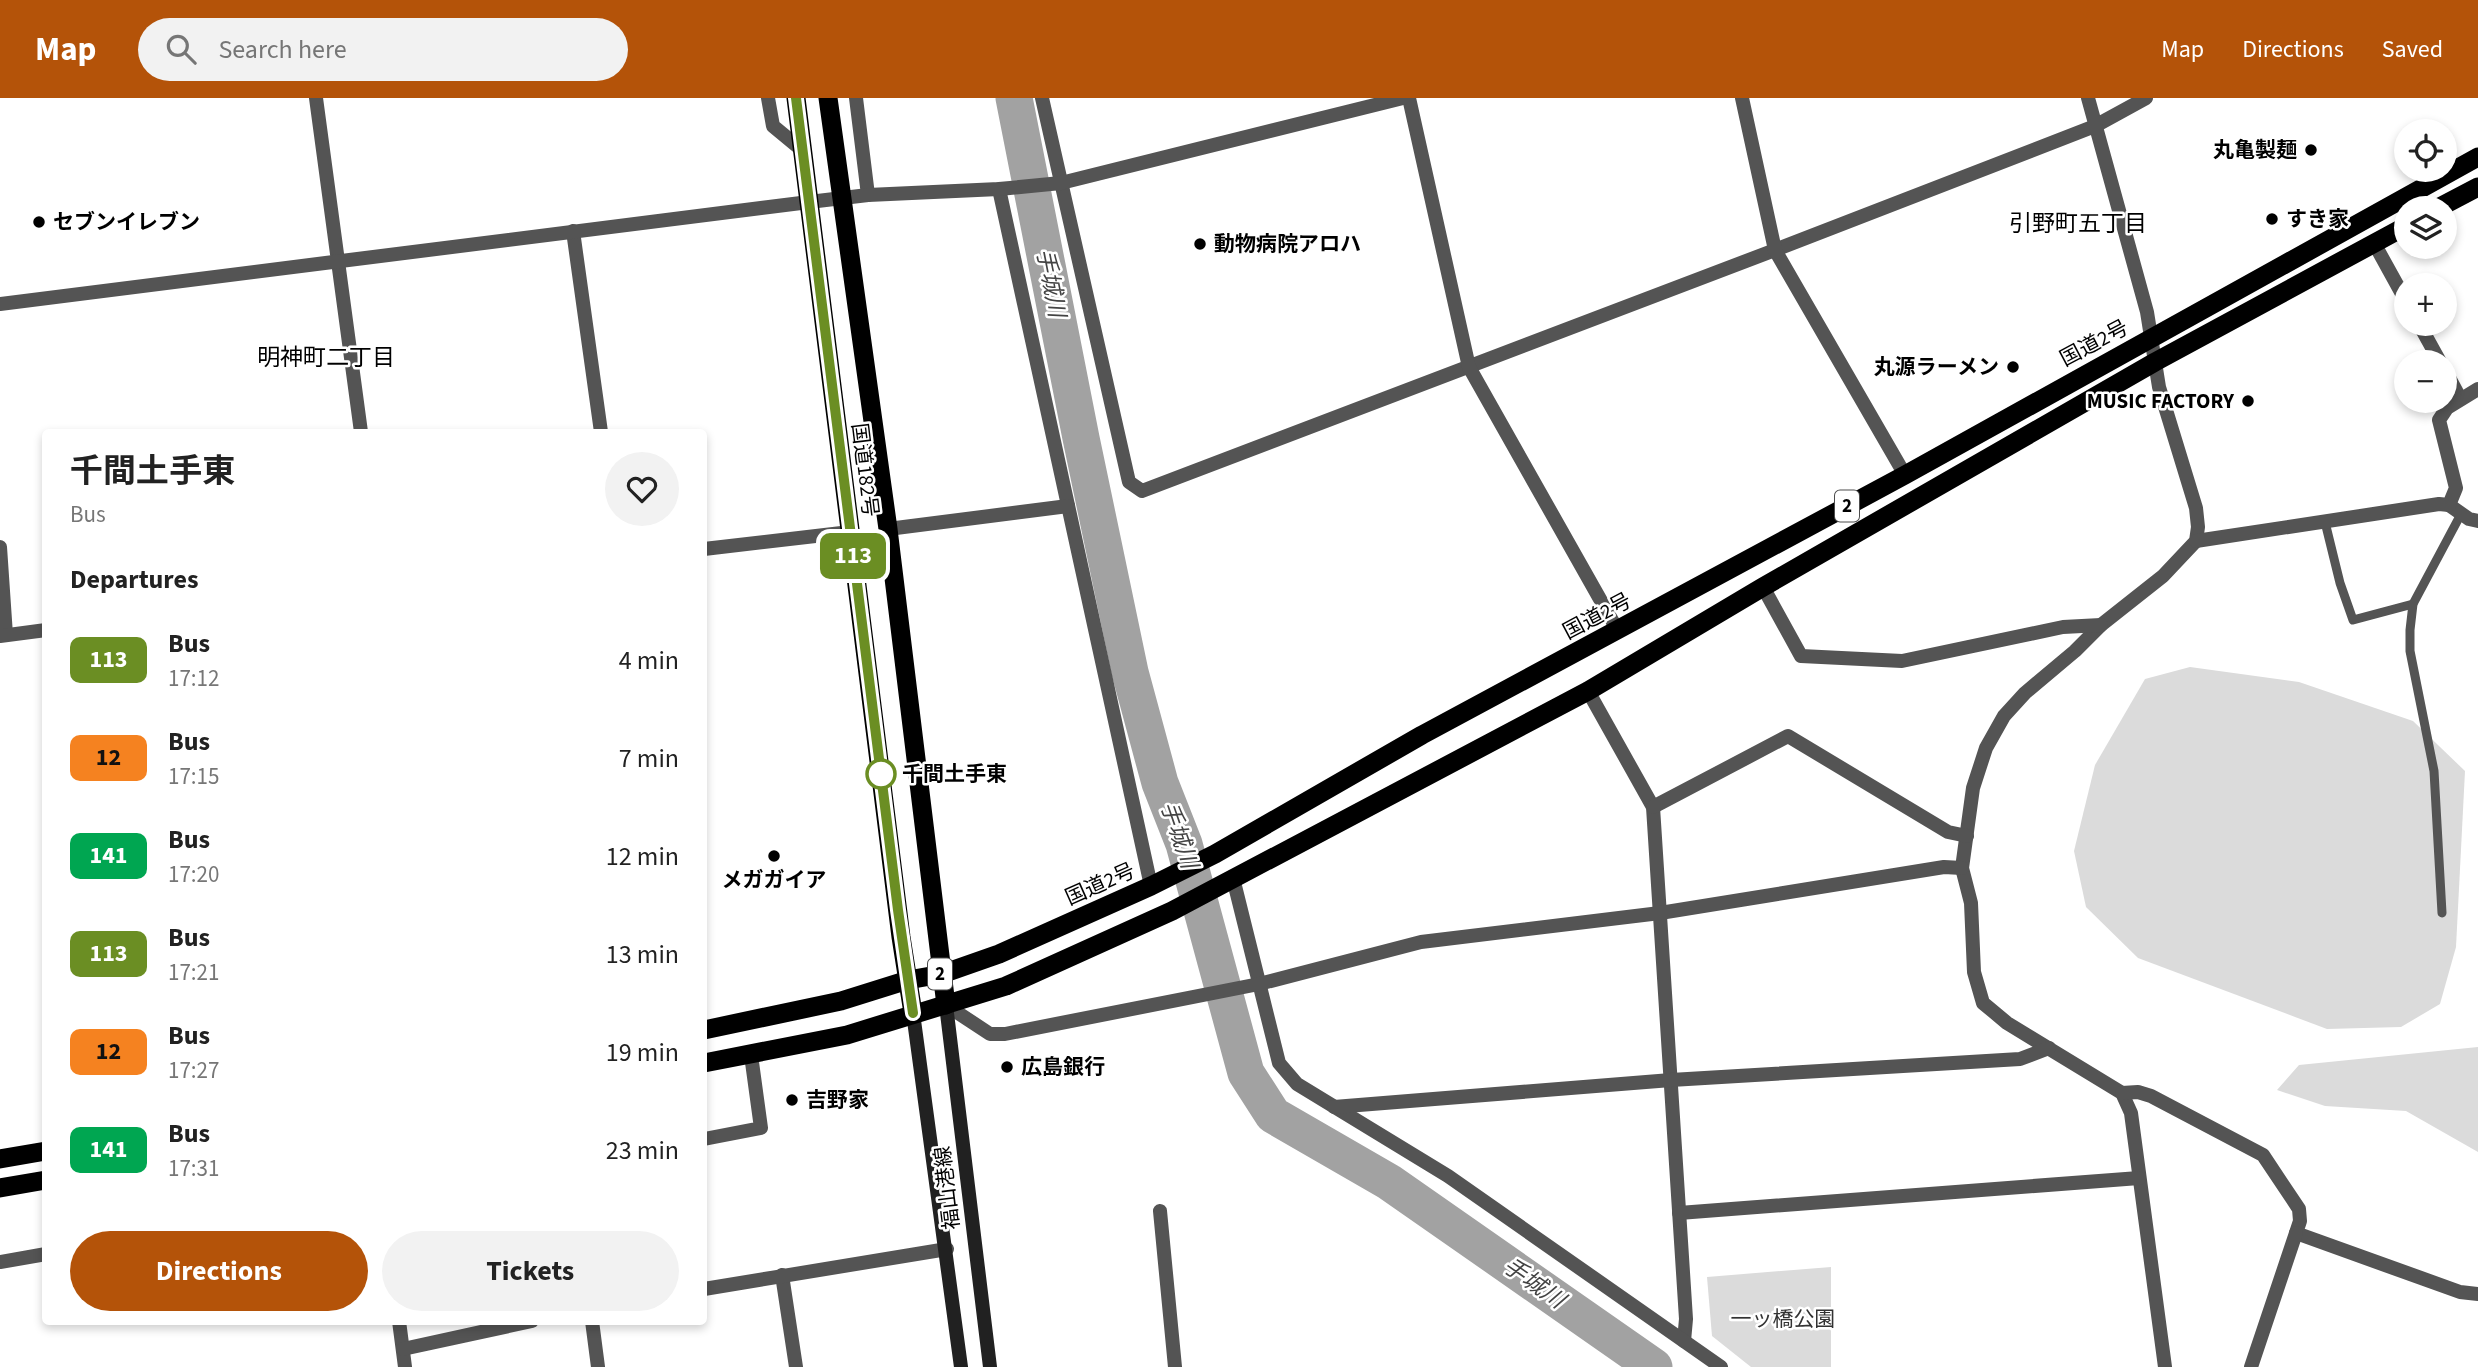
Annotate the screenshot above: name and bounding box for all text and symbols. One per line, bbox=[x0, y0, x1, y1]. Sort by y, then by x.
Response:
search box bbox=[138, 18, 628, 81]
text: Map bbox=[35, 26, 96, 73]
icon: search bbox=[162, 30, 200, 68]
text: Search here bbox=[218, 31, 347, 68]
text: Map bbox=[2161, 32, 2204, 67]
text: Directions bbox=[2242, 32, 2344, 67]
text: Saved bbox=[2382, 32, 2443, 67]
map controls bbox=[2394, 119, 2457, 413]
button: locate bbox=[2394, 119, 2457, 182]
place label: 丸亀製麺 bbox=[2213, 135, 2297, 165]
marker: 丸亀製麺 bbox=[2303, 142, 2319, 158]
button: layers bbox=[2394, 196, 2457, 259]
place label: すき家 bbox=[2286, 204, 2349, 234]
place label: セブンイレブン bbox=[53, 207, 200, 237]
district label: 引野町五丁目 bbox=[2009, 207, 2147, 240]
marker: すき家 bbox=[2264, 211, 2280, 227]
marker: セブンイレブン bbox=[31, 214, 47, 230]
place label: 動物病院アロハ bbox=[1214, 229, 1361, 259]
marker: 動物病院アロハ bbox=[1192, 236, 1208, 252]
water label: 手城川 bbox=[1028, 246, 1074, 323]
button: + bbox=[2394, 273, 2457, 336]
street label: 国道2号 bbox=[2055, 313, 2133, 373]
district label: 明神町二丁目 bbox=[257, 341, 395, 374]
button: − bbox=[2394, 350, 2457, 413]
place label: 丸源ラーメン bbox=[1874, 352, 1999, 382]
marker: 丸源ラーメン bbox=[2005, 359, 2021, 375]
place label: MUSIC FACTORY bbox=[2087, 386, 2235, 416]
marker: MUSIC FACTORY bbox=[2240, 393, 2256, 409]
street label: 国道182号 bbox=[844, 421, 886, 519]
text: 千間土手東 bbox=[70, 448, 235, 495]
button: heart bbox=[605, 452, 679, 526]
road number: 2 bbox=[1835, 490, 1859, 522]
text: Bus bbox=[70, 498, 106, 531]
line badge: 113 bbox=[813, 533, 893, 579]
text: 113 bbox=[834, 538, 872, 573]
text: Departures bbox=[70, 561, 198, 598]
street label: 国道2号 bbox=[1558, 586, 1636, 646]
text: Bus bbox=[168, 625, 210, 662]
text: 113 bbox=[89, 642, 128, 677]
text: 4 min bbox=[619, 642, 679, 679]
text: 17:12 bbox=[168, 662, 219, 695]
text: Bus bbox=[168, 723, 210, 760]
text: 12 bbox=[96, 740, 121, 775]
text: 7 min bbox=[619, 740, 679, 777]
marker: 千間土手東 bbox=[866, 759, 896, 789]
place label: 千間土手東 bbox=[902, 759, 1007, 789]
text: 17:15 bbox=[168, 760, 219, 793]
water label: 手城川 bbox=[1152, 797, 1207, 876]
text: Bus bbox=[168, 821, 210, 858]
text: 141 bbox=[89, 838, 128, 873]
text: 12 min bbox=[606, 838, 679, 875]
marker: メガガイア bbox=[766, 848, 782, 864]
street label: 国道2号 bbox=[1060, 855, 1140, 913]
text: 17:20 bbox=[168, 858, 219, 891]
place label: メガガイア bbox=[722, 865, 827, 895]
text: Bus bbox=[168, 919, 210, 956]
text: 113 bbox=[89, 936, 128, 971]
text: 13 min bbox=[606, 936, 679, 973]
text: 17:21 bbox=[168, 956, 219, 989]
road number: 2 bbox=[928, 958, 952, 989]
text: Bus bbox=[168, 1017, 210, 1054]
text: 12 bbox=[96, 1034, 121, 1069]
text: 19 min bbox=[606, 1034, 679, 1071]
place label: 広島銀行 bbox=[1021, 1052, 1105, 1082]
text: 17:27 bbox=[168, 1054, 219, 1087]
marker: 広島銀行 bbox=[999, 1059, 1015, 1075]
place label: 吉野家 bbox=[806, 1085, 869, 1115]
marker: 吉野家 bbox=[784, 1092, 800, 1108]
text: Bus bbox=[168, 1115, 210, 1152]
text: 141 bbox=[89, 1132, 128, 1167]
text: 23 min bbox=[606, 1132, 679, 1169]
street label: 福山港線 bbox=[927, 1144, 967, 1232]
text: 17:31 bbox=[168, 1152, 219, 1185]
button: Directions bbox=[70, 1231, 368, 1311]
button: Tickets bbox=[382, 1231, 679, 1311]
water label: 手城川 bbox=[1496, 1250, 1574, 1318]
park label: 一ッ橋公園 bbox=[1731, 1304, 1836, 1334]

